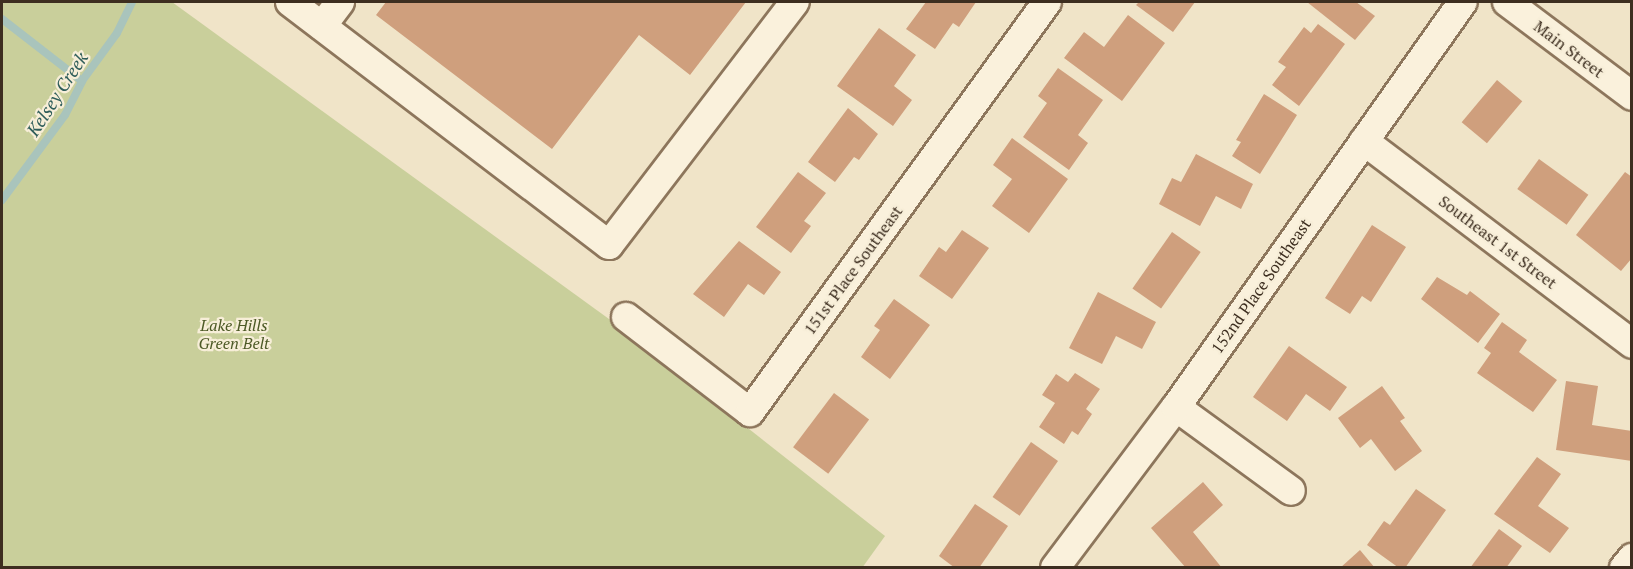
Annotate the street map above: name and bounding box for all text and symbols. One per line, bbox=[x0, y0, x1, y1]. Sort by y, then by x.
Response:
street label: Main Street bbox=[1530, 16, 1608, 82]
water label: Kelsey Creek bbox=[22, 48, 92, 140]
street label: Southeast 1st Street bbox=[1435, 191, 1561, 293]
street label: 151st Place Southeast bbox=[800, 202, 906, 338]
street label: 152nd Place Southeast bbox=[1207, 215, 1315, 357]
park label: Lake Hills Green Belt bbox=[198, 315, 270, 353]

